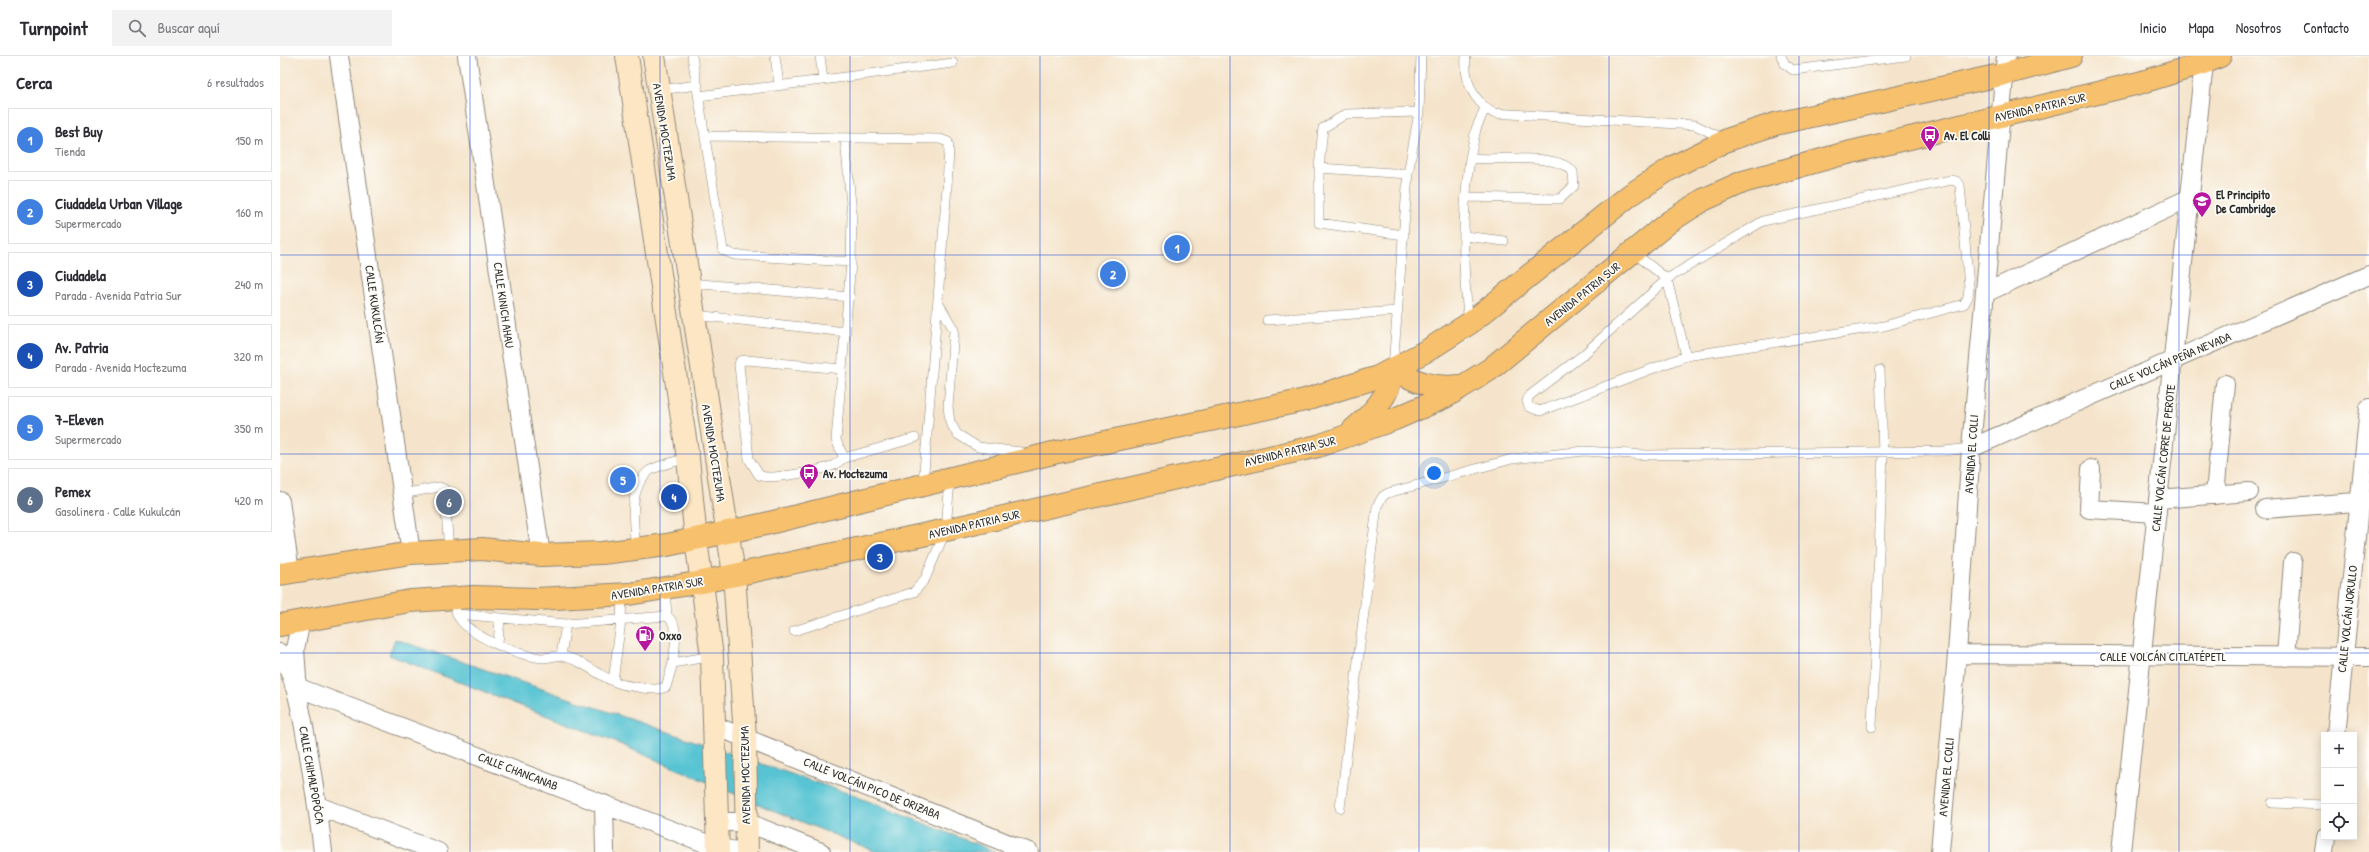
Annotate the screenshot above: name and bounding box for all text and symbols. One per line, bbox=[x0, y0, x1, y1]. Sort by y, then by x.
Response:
search box bbox=[112, 10, 392, 46]
text: Turnpoint bbox=[20, 15, 88, 41]
icon: search bbox=[126, 17, 148, 39]
text: Buscar aquí bbox=[158, 17, 220, 38]
text: Inicio bbox=[2140, 18, 2166, 37]
text: Mapa bbox=[2188, 18, 2214, 37]
text: Nosotros bbox=[2236, 18, 2281, 37]
text: Contacto bbox=[2303, 18, 2349, 37]
text: Cerca bbox=[16, 71, 52, 94]
text: 6 resultados bbox=[207, 73, 264, 91]
street label: AVENIDA MOCTEZUMA bbox=[649, 82, 681, 182]
street label: AVENIDA PATRIA SUR bbox=[1993, 88, 2088, 126]
text: Best Buy bbox=[55, 121, 103, 142]
bus stop icon: Av. El Colli bbox=[1919, 124, 1941, 152]
place label: Av. El Colli bbox=[1944, 127, 1991, 144]
text: 1 bbox=[28, 131, 32, 149]
text: 150 m bbox=[235, 131, 263, 149]
text: Tienda bbox=[55, 142, 85, 160]
place label: El Principito De Cambridge bbox=[2216, 186, 2276, 218]
school or university icon: El Principito De Cambridge bbox=[2191, 190, 2213, 218]
text: Ciudadela Urban Village bbox=[55, 193, 183, 214]
text: 2 bbox=[27, 203, 33, 221]
text: 160 m bbox=[235, 203, 263, 221]
text: Supermercado bbox=[55, 214, 121, 232]
pin: 1 bbox=[1164, 233, 1190, 263]
street label: AVENIDA PATRIA SUR bbox=[1540, 258, 1624, 330]
pin: 2 bbox=[1100, 259, 1126, 289]
street label: CALLE KINICH AHAU bbox=[490, 261, 518, 349]
street label: CALLE KUKULCÁN bbox=[361, 264, 389, 344]
text: Ciudadela bbox=[55, 265, 106, 286]
text: 3 bbox=[27, 275, 33, 293]
text: 240 m bbox=[234, 275, 263, 293]
text: Parada · Avenida Patria Sur bbox=[55, 286, 182, 304]
street label: CALLE VOLCÁN PEÑA NEVADA bbox=[2106, 328, 2234, 394]
text: Av. Patria bbox=[55, 337, 108, 358]
text: 4 bbox=[28, 347, 32, 365]
text: 320 m bbox=[233, 347, 263, 365]
text: Parada · Avenida Moctezuma bbox=[55, 358, 186, 376]
street label: CALLE VOLCÁN COFRE DE PEROTE bbox=[2147, 383, 2179, 532]
street label: AVENIDA MOCTEZUMA bbox=[698, 403, 730, 503]
text: 7-Eleven bbox=[55, 409, 104, 430]
street label: AVENIDA EL COLLI bbox=[1960, 414, 1982, 494]
text: 5 bbox=[27, 419, 33, 437]
text: 350 m bbox=[234, 419, 263, 437]
text: Supermercado bbox=[55, 430, 121, 448]
street label: AVENIDA PATRIA SUR bbox=[1243, 431, 1338, 471]
bus stop icon: Av. Moctezuma bbox=[798, 462, 820, 490]
your location bbox=[1424, 463, 1444, 483]
pin: 5 bbox=[610, 465, 636, 495]
place label: Av. Moctezuma bbox=[823, 465, 888, 482]
text: Pemex bbox=[55, 481, 91, 502]
pin: 4 bbox=[661, 482, 687, 512]
pin: 6 bbox=[436, 487, 462, 517]
text: 6 bbox=[27, 491, 33, 509]
text: 420 m bbox=[234, 491, 263, 509]
text: Gasolinera · Calle Kukulcán bbox=[55, 502, 181, 520]
street label: AVENIDA PATRIA SUR bbox=[927, 505, 1022, 543]
pin: 3 bbox=[867, 542, 893, 572]
street label: CALLE VOLCÁN JORULLO bbox=[2333, 564, 2361, 673]
street label: AVENIDA PATRIA SUR bbox=[610, 572, 705, 604]
fuel station icon: Oxxo bbox=[634, 624, 656, 652]
place label: Oxxo bbox=[659, 627, 681, 644]
street label: CALLE VOLCÁN CITLATÉPETL bbox=[2100, 648, 2227, 665]
street label: CALLE CHIMALPOPÓCA bbox=[295, 725, 329, 825]
street label: AVENIDA MOCTEZUMA bbox=[736, 726, 754, 824]
map controls bbox=[2321, 732, 2357, 840]
button: + bbox=[2321, 732, 2357, 768]
street label: AVENIDA EL COLLI bbox=[1934, 737, 1958, 817]
street label: CALLE CHANCANAB bbox=[475, 748, 561, 794]
street label: CALLE VOLCÁN PICO DE ORIZABA bbox=[801, 753, 943, 823]
button: − bbox=[2321, 768, 2357, 804]
button: locate bbox=[2321, 804, 2357, 840]

